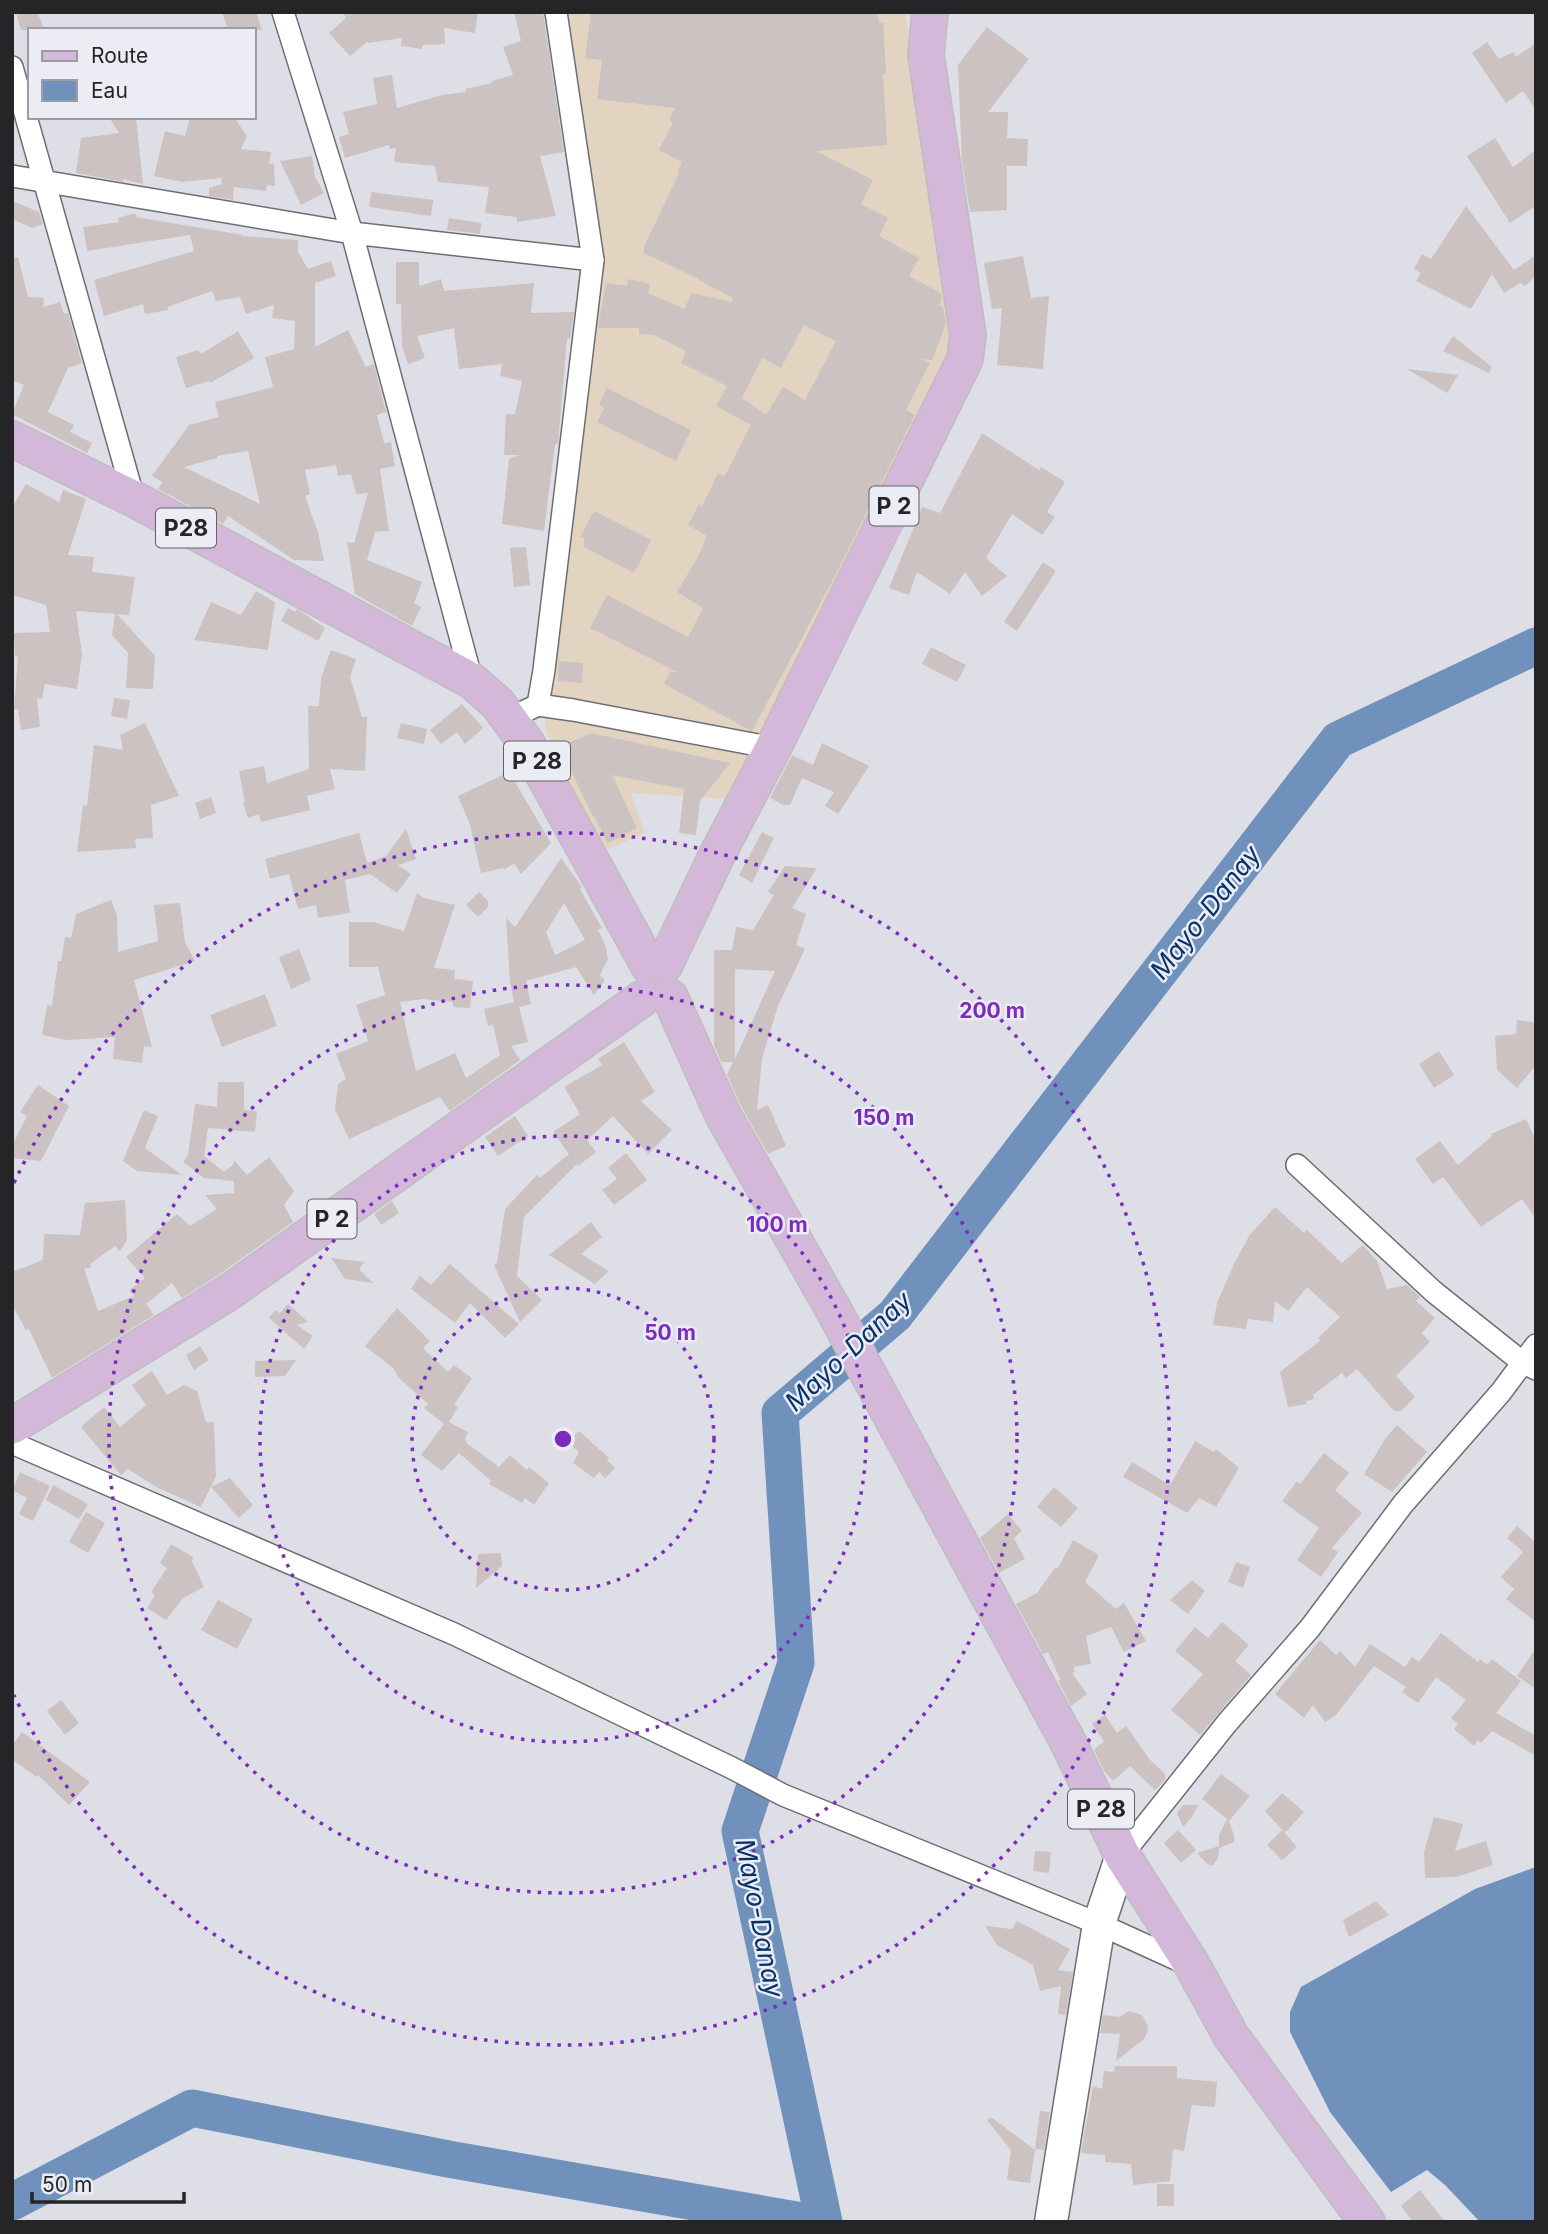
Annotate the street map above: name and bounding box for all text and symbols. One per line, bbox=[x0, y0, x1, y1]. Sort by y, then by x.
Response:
legend bbox=[28, 28, 256, 119]
text: Route bbox=[91, 43, 148, 68]
text: Eau bbox=[91, 78, 128, 103]
road number: P 2 bbox=[870, 486, 918, 526]
road number: P28 bbox=[156, 508, 216, 548]
road number: P 28 bbox=[504, 741, 570, 780]
water label: Mayo-Danay bbox=[1143, 838, 1268, 985]
text: 200 m bbox=[959, 998, 1025, 1023]
text: 150 m bbox=[854, 1105, 914, 1130]
road number: P 2 bbox=[308, 1200, 356, 1238]
text: 100 m bbox=[746, 1212, 808, 1237]
water label: Mayo-Danay bbox=[779, 1284, 918, 1417]
text: 50 m bbox=[644, 1320, 696, 1345]
centre of rings bbox=[551, 1427, 575, 1451]
road number: P 28 bbox=[1068, 1790, 1134, 1828]
water label: Mayo-Danay bbox=[729, 1836, 791, 2001]
scale bar bbox=[32, 2160, 184, 2204]
text: 50 m bbox=[42, 2172, 92, 2197]

